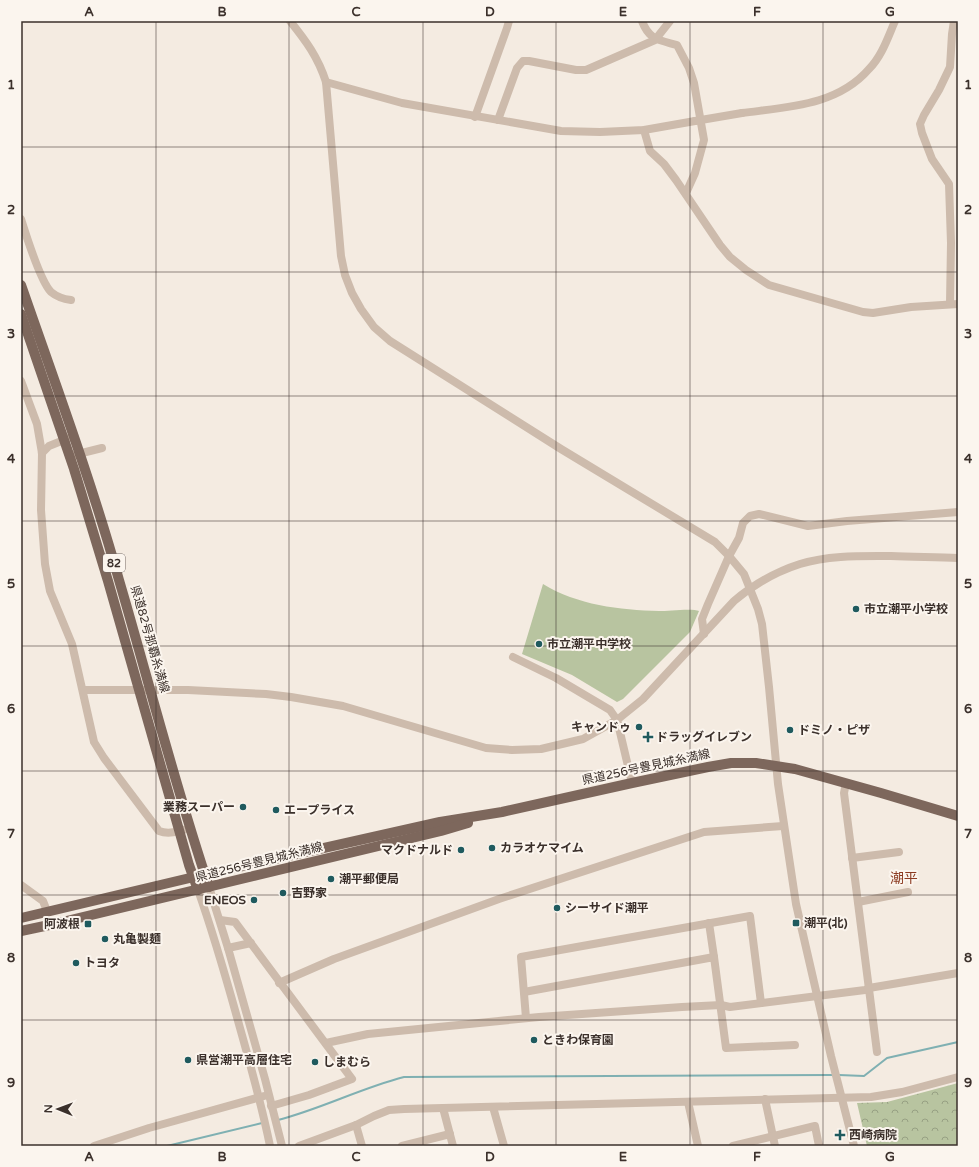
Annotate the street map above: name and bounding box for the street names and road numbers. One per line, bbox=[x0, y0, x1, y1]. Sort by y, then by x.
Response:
road number: 82 bbox=[103, 554, 125, 572]
street label: 県道82号那覇糸満線 bbox=[128, 584, 172, 694]
street label: 県道256号豊見城糸満線 bbox=[581, 747, 711, 787]
street label: 県道256号豊見城糸満線 bbox=[194, 839, 324, 885]

